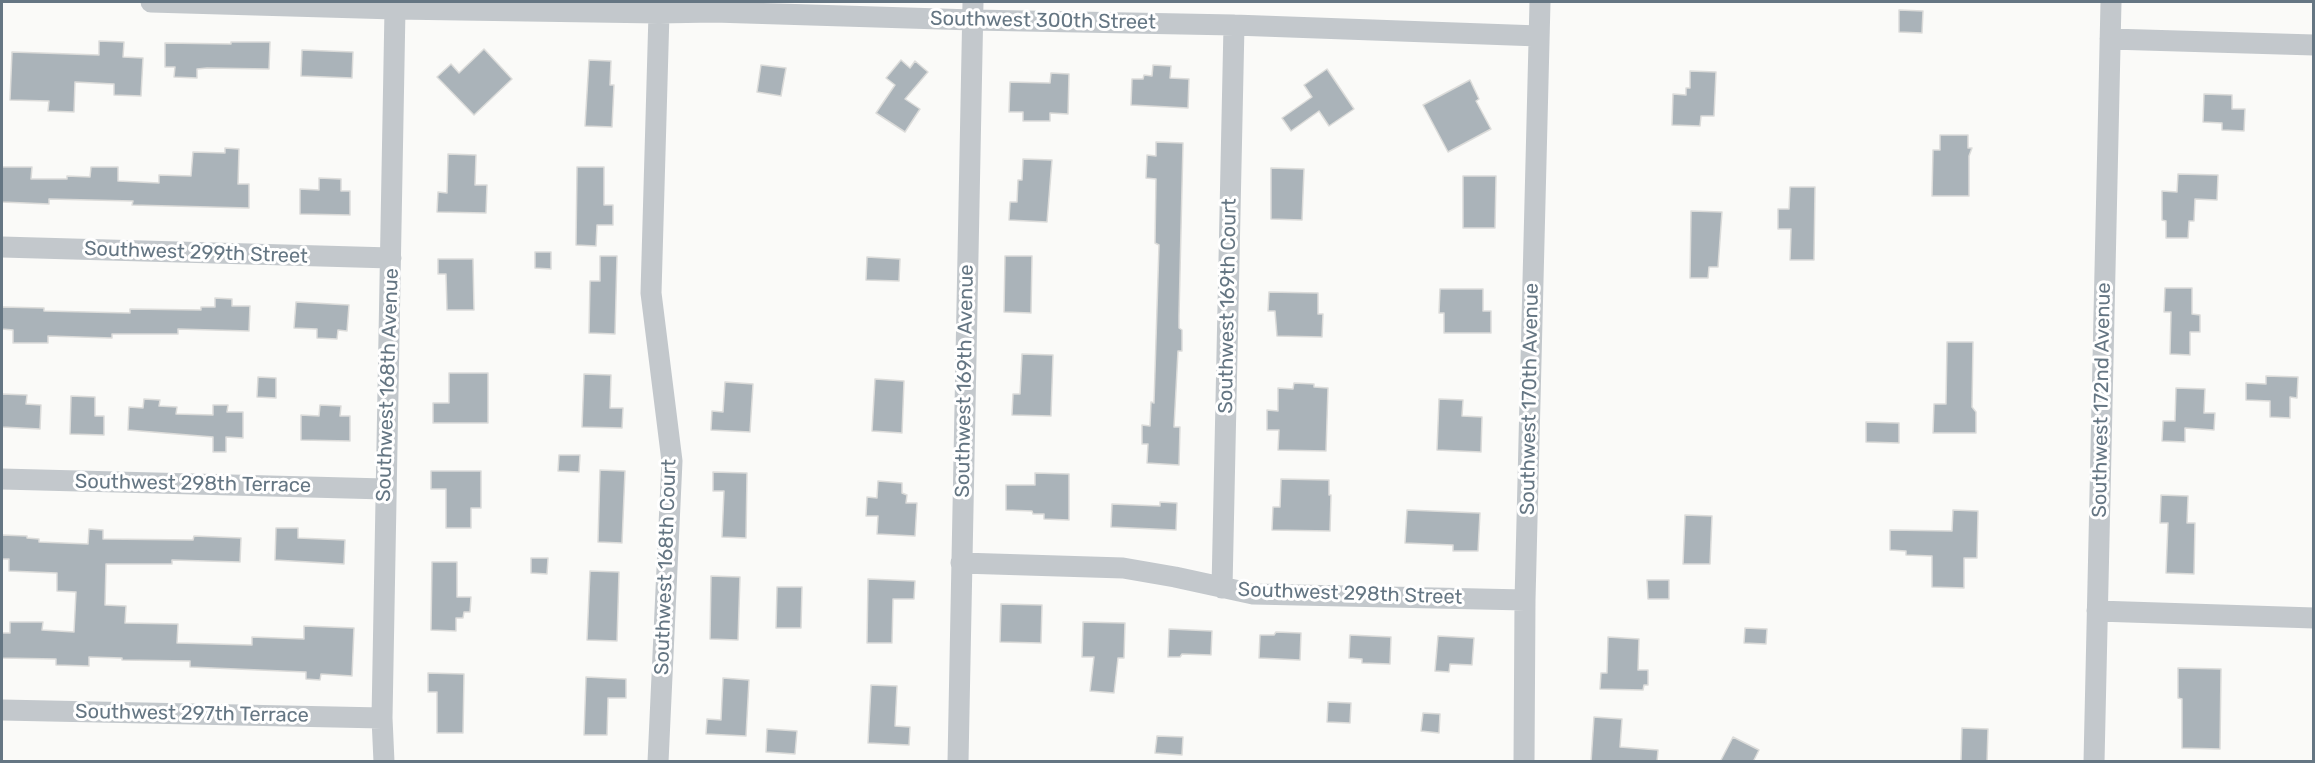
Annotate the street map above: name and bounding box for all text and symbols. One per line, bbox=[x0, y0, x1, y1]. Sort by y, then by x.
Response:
street label: Southwest 300th Street bbox=[930, 7, 1156, 35]
street label: Southwest 169th Court bbox=[1214, 198, 1242, 414]
street label: Southwest 299th Street bbox=[84, 237, 308, 269]
street label: Southwest 169th Avenue bbox=[951, 264, 979, 498]
street label: Southwest 168th Avenue bbox=[372, 268, 404, 502]
street label: Southwest 172nd Avenue bbox=[2088, 282, 2116, 518]
street label: Southwest 170th Avenue bbox=[1516, 283, 1544, 515]
street label: Southwest 168th Court bbox=[650, 459, 682, 675]
street label: Southwest 298th Terrace bbox=[75, 470, 311, 498]
street label: Southwest 298th Street bbox=[1237, 578, 1463, 610]
street label: Southwest 297th Terrace bbox=[75, 700, 309, 728]

